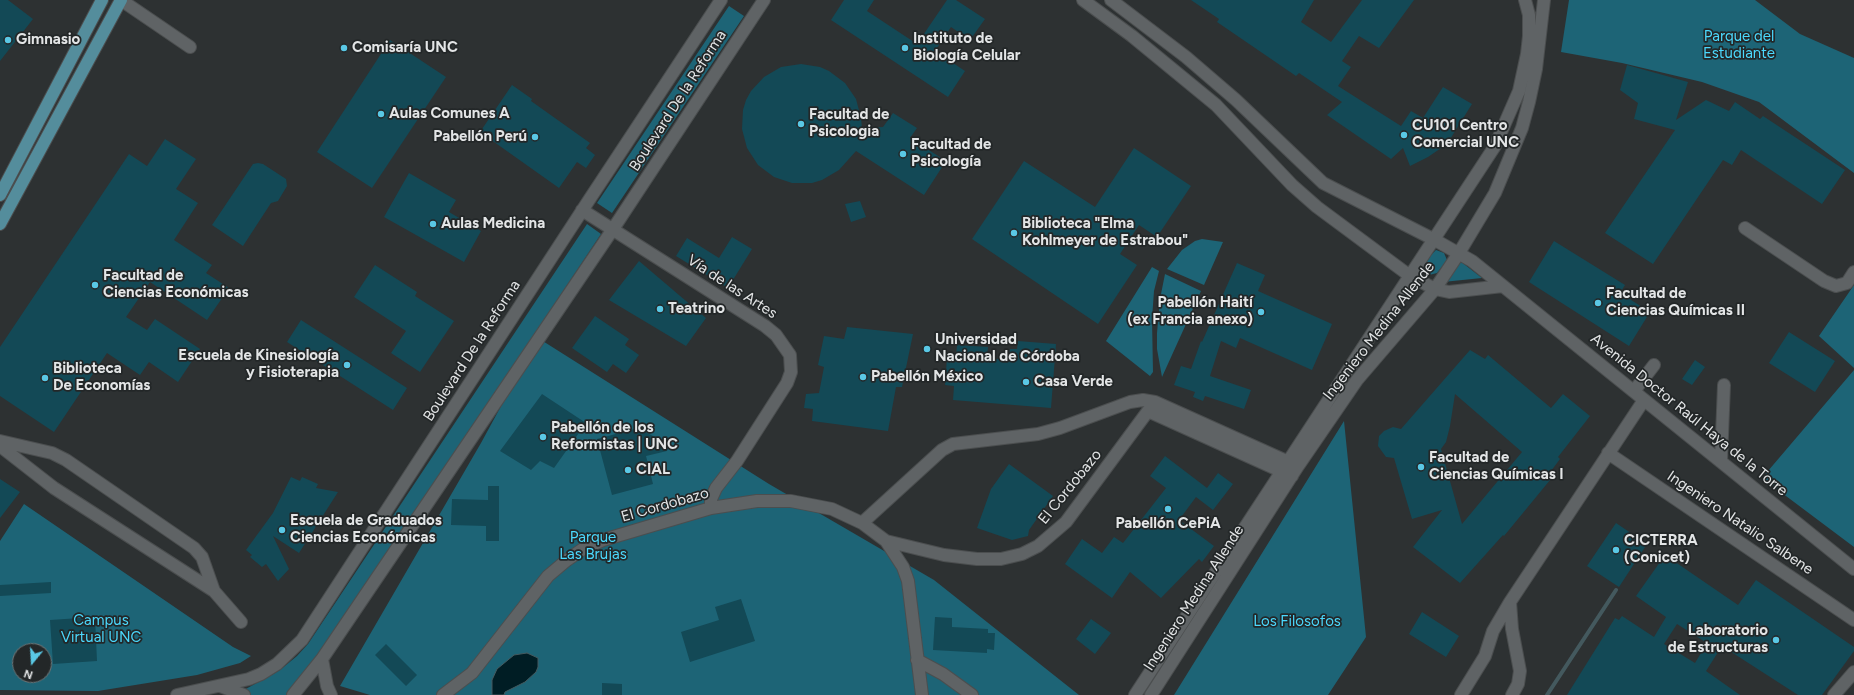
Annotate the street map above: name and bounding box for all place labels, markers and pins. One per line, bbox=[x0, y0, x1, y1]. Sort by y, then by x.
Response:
place label: Instituto de Biología Celular bbox=[913, 30, 1021, 65]
place label: Gimnasio bbox=[16, 31, 80, 49]
marker: Gimnasio bbox=[3, 35, 13, 45]
place label: Comisaría UNC bbox=[352, 39, 458, 57]
marker: Comisaría UNC bbox=[339, 43, 349, 53]
marker: Instituto de Biología Celular bbox=[900, 43, 910, 53]
place label: Aulas Comunes A bbox=[389, 105, 510, 123]
place label: Facultad de Psicologia bbox=[809, 106, 889, 141]
marker: Aulas Comunes A bbox=[376, 109, 386, 119]
place label: CU101 Centro Comercial UNC bbox=[1412, 117, 1519, 152]
marker: Facultad de Psicologia bbox=[796, 119, 806, 129]
place label: Pabellón Perú bbox=[433, 128, 527, 146]
marker: CU101 Centro Comercial UNC bbox=[1399, 130, 1409, 140]
marker: Pabellón Perú bbox=[530, 132, 540, 142]
place label: Facultad de Psicología bbox=[911, 136, 991, 171]
marker: Facultad de Psicología bbox=[898, 149, 908, 159]
place label: Aulas Medicina bbox=[441, 215, 545, 233]
place label: Biblioteca "Elma Kohlmeyer de Estrabou" bbox=[1022, 215, 1188, 250]
marker: Aulas Medicina bbox=[428, 219, 438, 229]
marker: Biblioteca "Elma Kohlmeyer de Estrabou" bbox=[1009, 228, 1019, 238]
place label: Facultad de Ciencias Económicas bbox=[103, 267, 248, 302]
marker: Facultad de Ciencias Económicas bbox=[90, 280, 100, 290]
place label: Facultad de Ciencias Químicas II bbox=[1606, 285, 1745, 320]
place label: Pabellón Haití (ex Francia anexo) bbox=[1127, 294, 1253, 329]
marker: Facultad de Ciencias Químicas II bbox=[1593, 298, 1603, 308]
place label: Teatrino bbox=[668, 300, 725, 318]
marker: Teatrino bbox=[655, 304, 665, 314]
marker: Pabellón Haití (ex Francia anexo) bbox=[1256, 307, 1266, 317]
place label: Universidad Nacional de Córdoba bbox=[935, 331, 1080, 366]
marker: Universidad Nacional de Córdoba bbox=[922, 344, 932, 354]
place label: Escuela de Kinesiología y Fisioterapia bbox=[178, 347, 339, 382]
place label: Biblioteca De Economías bbox=[53, 360, 150, 395]
marker: Escuela de Kinesiología y Fisioterapia bbox=[342, 360, 352, 370]
place label: Pabellón México bbox=[871, 368, 983, 386]
marker: Pabellón México bbox=[858, 372, 868, 382]
marker: Biblioteca De Economías bbox=[40, 373, 50, 383]
place label: Casa Verde bbox=[1034, 373, 1113, 391]
marker: Casa Verde bbox=[1021, 377, 1031, 387]
place label: Pabellón de los Reformistas | UNC bbox=[551, 419, 678, 454]
marker: Pabellón de los Reformistas | UNC bbox=[538, 432, 548, 442]
place label: Facultad de Ciencias Químicas I bbox=[1429, 449, 1564, 484]
place label: CIAL bbox=[636, 461, 670, 479]
marker: Facultad de Ciencias Químicas I bbox=[1416, 462, 1426, 472]
marker: CIAL bbox=[623, 465, 633, 475]
marker: Pabellón CePiA bbox=[1163, 504, 1173, 514]
place label: Escuela de Graduados Ciencias Económicas bbox=[290, 512, 442, 547]
place label: Pabellón CePiA bbox=[1115, 515, 1221, 533]
marker: Escuela de Graduados Ciencias Económicas bbox=[277, 525, 287, 535]
place label: CICTERRA (Conicet) bbox=[1624, 532, 1698, 567]
marker: CICTERRA (Conicet) bbox=[1611, 545, 1621, 555]
place label: Laboratorio de Estructuras bbox=[1668, 622, 1768, 657]
marker: Laboratorio de Estructuras bbox=[1771, 635, 1781, 645]

